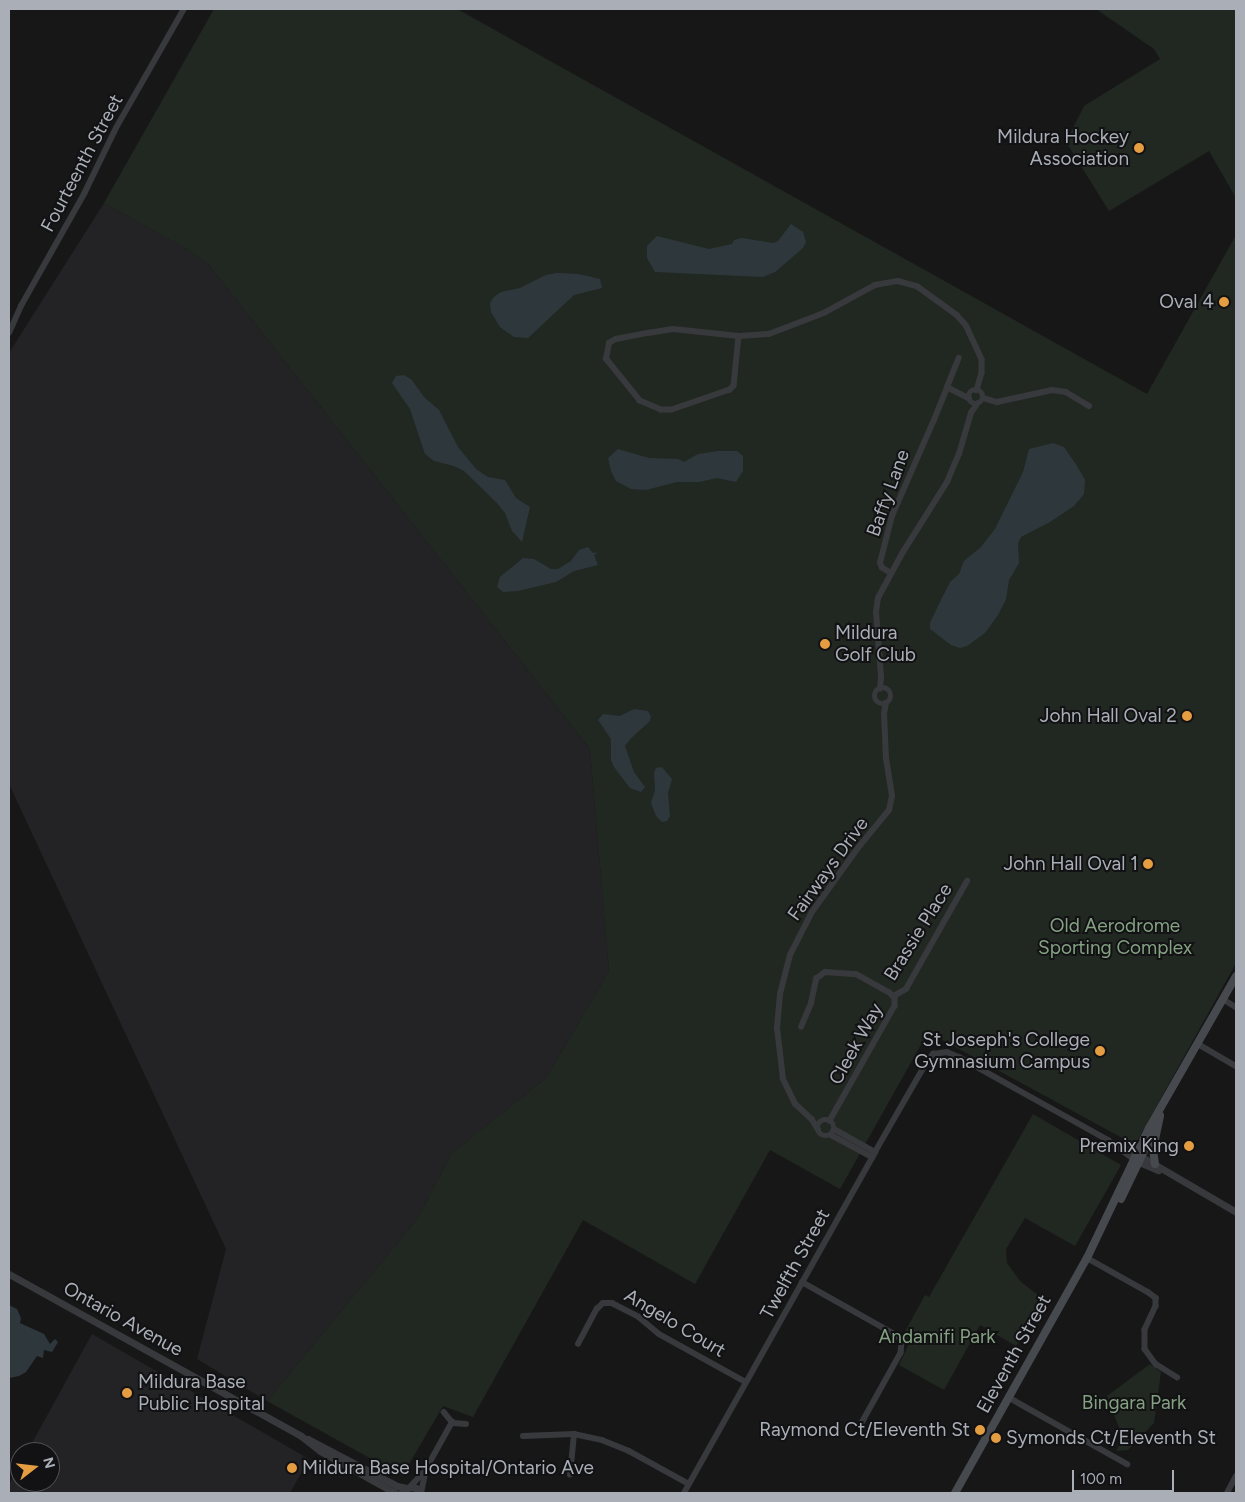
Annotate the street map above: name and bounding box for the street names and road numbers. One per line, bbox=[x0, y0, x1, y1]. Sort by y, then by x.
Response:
street label: Fourteenth Street bbox=[36, 90, 128, 236]
street label: Baffy Lane bbox=[862, 447, 914, 539]
street label: Fairways Drive bbox=[783, 813, 873, 925]
street label: Brassie Place bbox=[879, 879, 957, 985]
street label: Cleek Way bbox=[824, 999, 888, 1089]
street label: Twelfth Street bbox=[755, 1205, 835, 1323]
street label: Ontario Avenue bbox=[59, 1277, 187, 1361]
street label: Angelo Court bbox=[620, 1284, 730, 1362]
street label: Eleventh Street bbox=[972, 1291, 1056, 1417]

